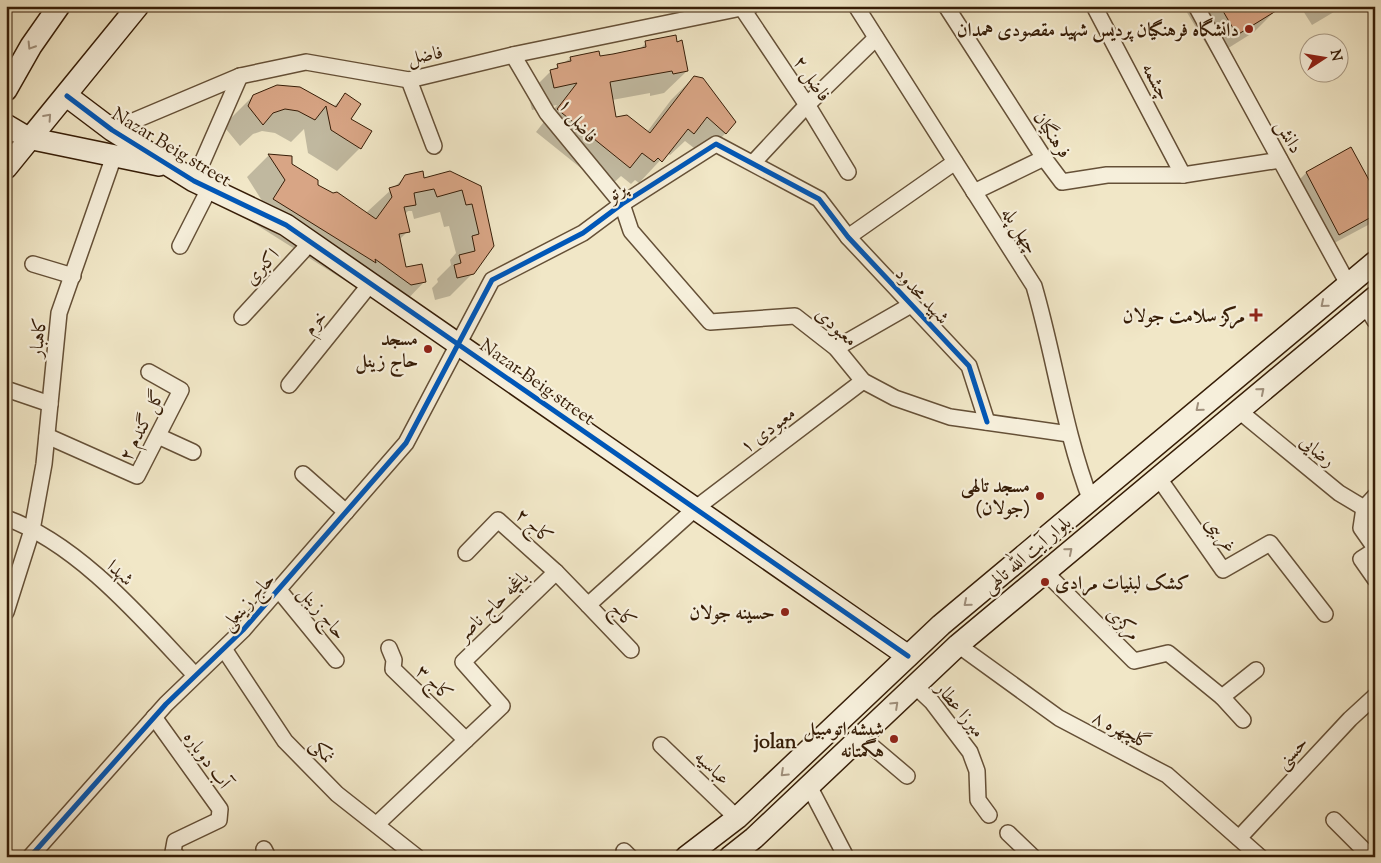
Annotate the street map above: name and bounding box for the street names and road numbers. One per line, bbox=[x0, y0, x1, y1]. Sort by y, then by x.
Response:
street label: فاضل bbox=[406, 40, 445, 73]
street label: فاضل ۲ bbox=[786, 51, 836, 108]
street label: چشمه bbox=[1134, 59, 1176, 106]
street label: فاضل ۱ bbox=[551, 93, 603, 150]
street label: Nazar Beig street bbox=[106, 102, 236, 195]
street label: فرهنگیان bbox=[1025, 106, 1077, 164]
street label: دانش bbox=[1267, 115, 1308, 159]
street label: پرتو bbox=[600, 176, 634, 211]
street label: چهل پله bbox=[994, 203, 1044, 260]
street label: اکبری bbox=[239, 243, 287, 292]
street label: شهید محدود bbox=[888, 262, 955, 331]
street label: معبودی bbox=[808, 302, 862, 354]
street label: خرم bbox=[297, 305, 335, 343]
street label: کاهبار bbox=[23, 316, 55, 361]
street label: Nazar Beig street bbox=[473, 333, 600, 433]
street label: گل گندم ۲ bbox=[114, 386, 174, 467]
street label: معبودی ۱ bbox=[735, 401, 802, 461]
street label: رضایی bbox=[1293, 429, 1340, 475]
street label: کاج ۲ bbox=[507, 503, 558, 553]
street label: بلوار آیت الله تالهی bbox=[975, 508, 1078, 601]
street label: غریبی bbox=[1198, 512, 1242, 559]
street label: شهدا bbox=[100, 554, 139, 593]
street label: باغچه حاج ناصر bbox=[450, 565, 537, 651]
street label: حاج زینعلی bbox=[215, 568, 284, 639]
street label: حاج زینل bbox=[289, 581, 352, 648]
street label: کاج bbox=[602, 597, 641, 636]
street label: مرکزی bbox=[1099, 602, 1145, 648]
street label: کاج ۳ bbox=[407, 659, 458, 710]
street label: میرزا عطار bbox=[927, 675, 990, 744]
street label: گلچهره ۸ bbox=[1087, 705, 1155, 757]
street label: آب دوباره bbox=[176, 726, 237, 797]
street label: حسنی bbox=[1270, 731, 1315, 776]
street label: نمکی bbox=[302, 733, 340, 771]
street label: عباسیه bbox=[687, 745, 735, 793]

